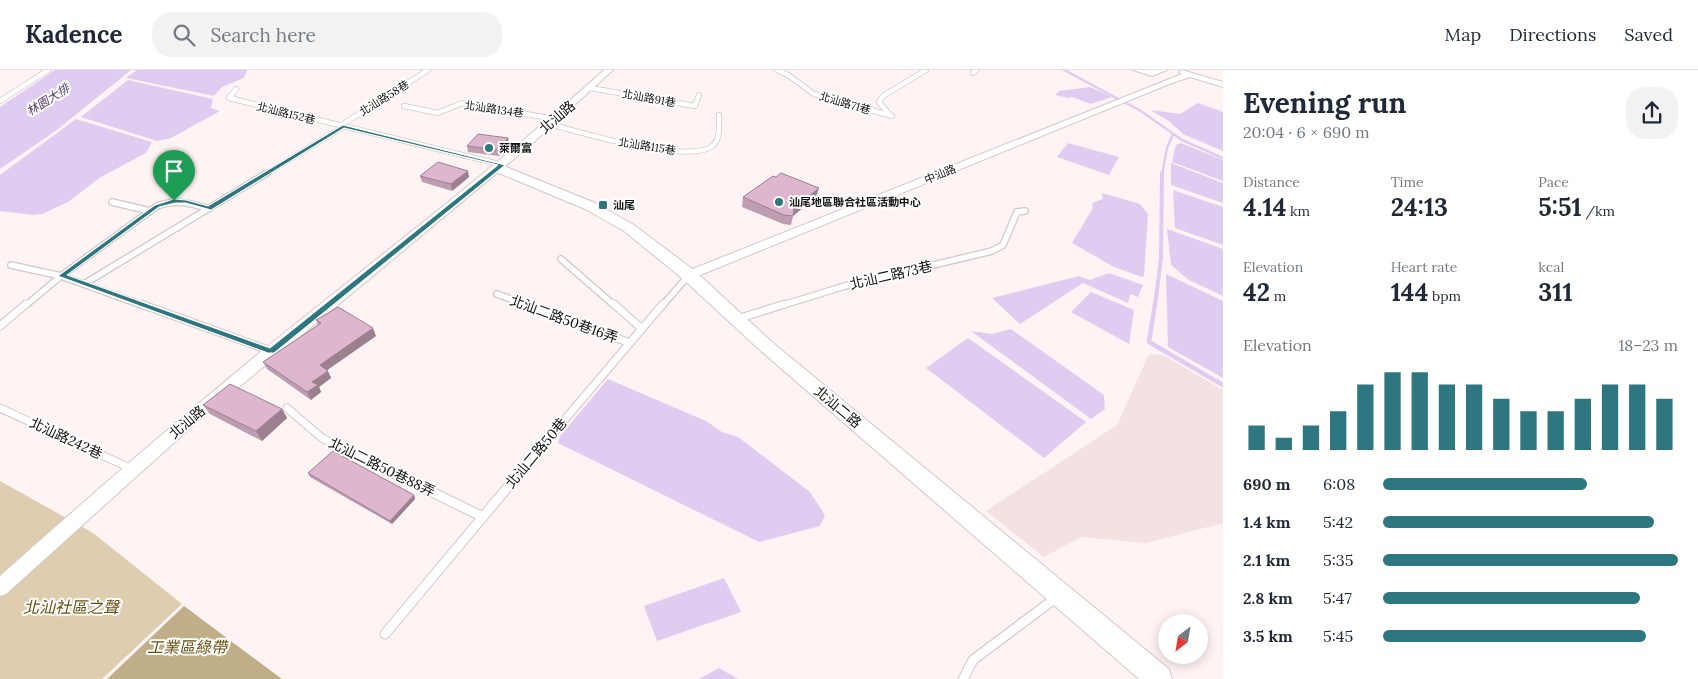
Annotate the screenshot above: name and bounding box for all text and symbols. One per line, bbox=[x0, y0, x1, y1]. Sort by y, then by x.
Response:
search box bbox=[152, 12, 502, 57]
text: Kadence bbox=[25, 19, 122, 50]
icon: search bbox=[170, 21, 198, 49]
text: Search here bbox=[210, 23, 316, 47]
text: Map bbox=[1445, 23, 1481, 46]
text: Directions bbox=[1509, 23, 1596, 46]
text: Saved bbox=[1624, 23, 1673, 46]
street label: 北汕路58巷 bbox=[356, 77, 412, 119]
water label: 林園大排 bbox=[23, 79, 74, 119]
text: Evening run bbox=[1243, 85, 1406, 121]
street label: 北汕路91巷 bbox=[621, 86, 677, 110]
button: share bbox=[1626, 87, 1678, 139]
street label: 北汕路71巷 bbox=[818, 89, 872, 117]
street label: 北汕路 bbox=[535, 96, 579, 138]
street label: 北汕路134巷 bbox=[463, 98, 525, 120]
street label: 北汕路152巷 bbox=[255, 99, 317, 127]
text: 20:04 · 6 × 690 m bbox=[1243, 122, 1370, 142]
street label: 北汕路115巷 bbox=[617, 135, 677, 157]
place label: 萊爾富 bbox=[499, 141, 532, 155]
marker: 萊爾富 bbox=[483, 142, 495, 154]
pin bbox=[153, 150, 195, 201]
icon: arrive bbox=[160, 157, 188, 185]
street label: 中汕路 bbox=[922, 161, 958, 187]
text: Distance bbox=[1243, 173, 1300, 191]
text: Time bbox=[1391, 173, 1424, 191]
text: Pace bbox=[1538, 173, 1569, 191]
text: 4.14 bbox=[1243, 191, 1286, 223]
text: 24:13 bbox=[1391, 191, 1448, 223]
text: 5:51 bbox=[1538, 191, 1582, 223]
place label: 汕尾地區聯合社區活動中心 bbox=[789, 195, 921, 209]
marker: 汕尾地區聯合社區活動中心 bbox=[773, 196, 785, 208]
place label: 汕尾 bbox=[613, 198, 635, 212]
marker: 汕尾 bbox=[597, 199, 609, 211]
text: km bbox=[1286, 202, 1310, 220]
text: /km bbox=[1582, 202, 1615, 220]
street label: 北汕二路73巷 bbox=[848, 257, 934, 293]
text: Elevation bbox=[1243, 258, 1303, 276]
text: Heart rate bbox=[1391, 258, 1457, 276]
text: kcal bbox=[1538, 258, 1564, 276]
text: 42 bbox=[1243, 276, 1270, 308]
text: 144 bbox=[1391, 276, 1428, 308]
text: 311 bbox=[1538, 276, 1573, 308]
text: m bbox=[1270, 287, 1286, 305]
text: bpm bbox=[1428, 287, 1461, 305]
street label: 北汕二路50巷16弄 bbox=[508, 291, 620, 347]
text: Elevation bbox=[1243, 335, 1312, 355]
text: 18–23 m bbox=[1618, 335, 1678, 355]
street label: 北汕二路 bbox=[811, 382, 865, 432]
street label: 北汕路 bbox=[165, 402, 209, 442]
street label: 北汕路242巷 bbox=[27, 413, 105, 463]
street label: 北汕二路50巷 bbox=[501, 414, 571, 492]
street label: 北汕二路50巷88弄 bbox=[326, 433, 438, 501]
text: 690 m bbox=[1243, 474, 1291, 494]
text: 6:08 bbox=[1323, 474, 1355, 494]
text: 1.4 km bbox=[1243, 512, 1290, 532]
text: 5:42 bbox=[1323, 512, 1353, 532]
text: 2.1 km bbox=[1243, 550, 1290, 570]
text: 5:35 bbox=[1323, 550, 1353, 570]
text: 2.8 km bbox=[1243, 588, 1293, 608]
text: 5:47 bbox=[1323, 588, 1352, 608]
park label: 北汕社區之聲 bbox=[23, 597, 121, 617]
north arrow bbox=[1158, 614, 1208, 664]
map controls bbox=[1158, 614, 1208, 664]
text: 3.5 km bbox=[1243, 626, 1293, 646]
text: 5:45 bbox=[1323, 626, 1353, 646]
park label: 工業區綠帶 bbox=[147, 637, 229, 657]

